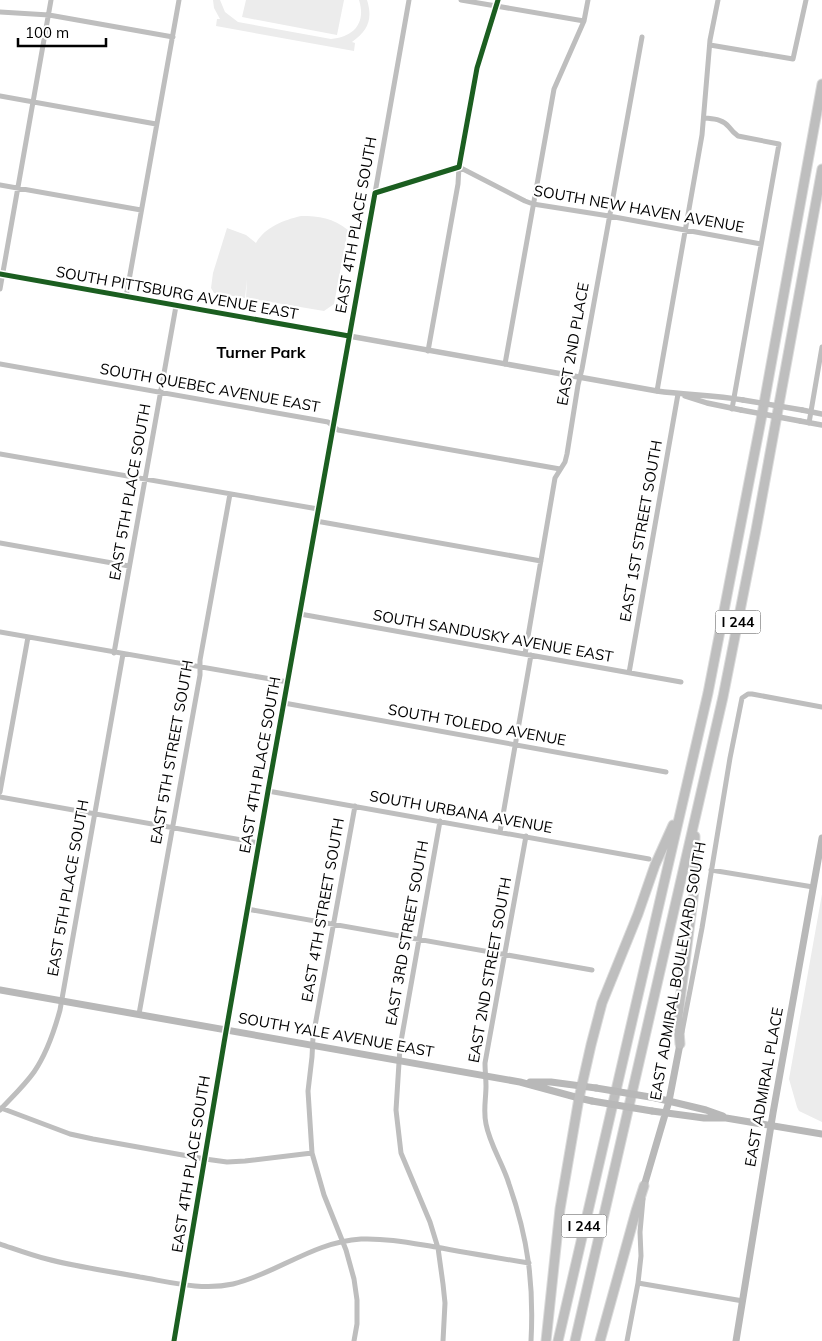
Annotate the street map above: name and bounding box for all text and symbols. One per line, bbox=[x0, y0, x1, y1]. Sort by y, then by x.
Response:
scale bar bbox=[18, 15, 105, 47]
text: 100 m bbox=[25, 23, 69, 42]
street label: EAST 4TH PLACE SOUTH bbox=[331, 135, 380, 315]
street label: SOUTH NEW HAVEN AVENUE bbox=[532, 181, 746, 236]
street label: SOUTH PITTSBURG AVENUE EAST bbox=[54, 262, 300, 323]
street label: EAST 2ND PLACE bbox=[552, 281, 593, 407]
district label: Turner Park bbox=[217, 342, 307, 362]
street label: SOUTH QUEBEC AVENUE EAST bbox=[99, 359, 322, 416]
street label: EAST 5TH PLACE SOUTH bbox=[105, 402, 154, 582]
street label: EAST 1ST STREET SOUTH bbox=[615, 439, 666, 623]
street label: SOUTH SANDUSKY AVENUE EAST bbox=[372, 605, 615, 666]
road number: I 244 bbox=[716, 610, 760, 634]
street label: EAST 5TH STREET SOUTH bbox=[146, 658, 197, 845]
street label: EAST 4TH PLACE SOUTH bbox=[235, 675, 284, 855]
street label: SOUTH TOLEDO AVENUE bbox=[387, 699, 568, 750]
street label: SOUTH URBANA AVENUE bbox=[368, 786, 554, 837]
street label: EAST 5TH PLACE SOUTH bbox=[43, 798, 92, 978]
street label: EAST 4TH STREET SOUTH bbox=[297, 816, 348, 1003]
street label: EAST 3RD STREET SOUTH bbox=[381, 839, 432, 1027]
street label: EAST ADMIRAL BOULEVARD SOUTH bbox=[645, 840, 710, 1102]
street label: EAST 2ND STREET SOUTH bbox=[464, 876, 515, 1064]
street label: EAST ADMIRAL PLACE bbox=[740, 1006, 787, 1168]
street label: SOUTH YALE AVENUE EAST bbox=[237, 1008, 435, 1061]
street label: EAST 4TH PLACE SOUTH bbox=[167, 1074, 214, 1254]
road number: I 244 bbox=[562, 1214, 606, 1238]

